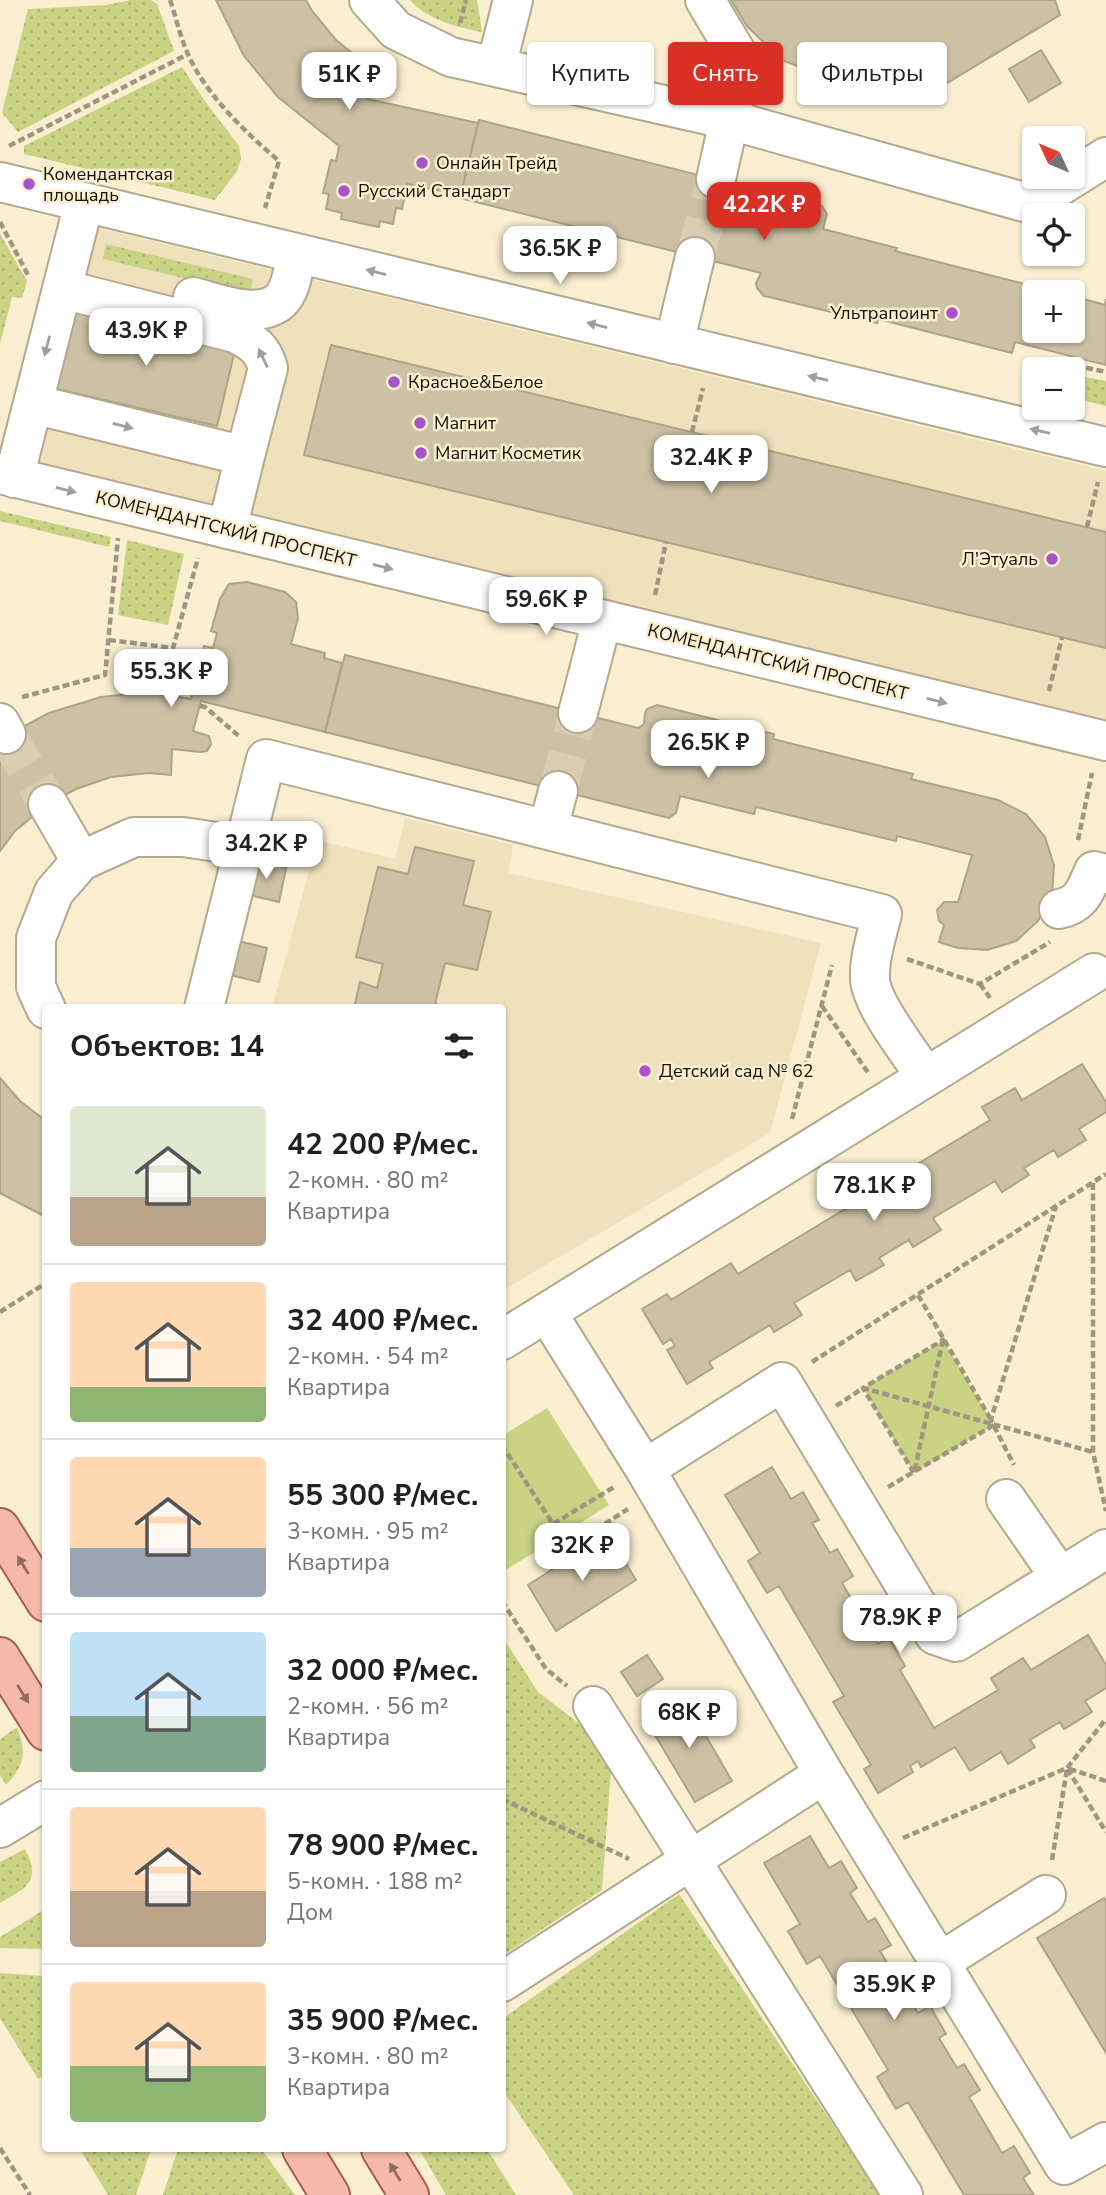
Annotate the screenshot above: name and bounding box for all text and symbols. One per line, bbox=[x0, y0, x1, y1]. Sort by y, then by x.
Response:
chip: Купить bbox=[527, 42, 654, 105]
chip: Снять bbox=[668, 42, 783, 105]
chip: Фильтры bbox=[797, 42, 947, 105]
pin: 51K ₽ bbox=[300, 52, 398, 112]
text: 51K ₽ bbox=[318, 59, 380, 90]
north arrow bbox=[1022, 126, 1085, 189]
map controls bbox=[1022, 126, 1085, 420]
place label: Онлайн Трейд bbox=[436, 151, 558, 175]
marker: Онлайн Трейд bbox=[414, 155, 430, 171]
place label: Комендантская площадь bbox=[43, 162, 173, 207]
marker: Комендантская площадь bbox=[21, 176, 37, 192]
place label: Русский Стандарт bbox=[358, 179, 510, 203]
pin: 42.2K ₽ bbox=[699, 182, 829, 242]
marker: Русский Стандарт bbox=[336, 183, 352, 199]
text: 42.2K ₽ bbox=[723, 189, 805, 220]
button: locate bbox=[1022, 203, 1085, 266]
pin: 36.5K ₽ bbox=[495, 226, 625, 286]
text: 36.5K ₽ bbox=[519, 233, 601, 264]
one-way arrow bbox=[365, 266, 387, 277]
button: + bbox=[1022, 280, 1085, 343]
place label: Ультрапоинт bbox=[829, 301, 938, 325]
marker: Ультрапоинт bbox=[944, 305, 960, 321]
pin: 43.9K ₽ bbox=[81, 308, 211, 368]
text: 43.9K ₽ bbox=[105, 315, 187, 346]
one-way arrow bbox=[586, 320, 608, 331]
one-way arrow bbox=[41, 335, 52, 357]
one-way arrow bbox=[257, 348, 269, 368]
button: − bbox=[1022, 357, 1085, 420]
place label: Красное&Белое bbox=[408, 370, 543, 394]
one-way arrow bbox=[807, 373, 829, 384]
marker: Красное&Белое bbox=[386, 374, 402, 390]
place label: Магнит bbox=[434, 411, 496, 435]
marker: Магнит bbox=[412, 415, 428, 431]
one-way arrow bbox=[112, 421, 134, 432]
one-way arrow bbox=[1029, 425, 1051, 436]
pin: 32.4K ₽ bbox=[646, 435, 776, 495]
place label: Магнит Косметик bbox=[435, 441, 582, 465]
text: 32.4K ₽ bbox=[670, 442, 752, 473]
marker: Магнит Косметик bbox=[413, 445, 429, 461]
one-way arrow bbox=[55, 485, 77, 496]
street label: КОМЕНДАНТСКИЙ ПРОСПЕКТ bbox=[93, 485, 359, 573]
place label: Л'Этуаль bbox=[962, 547, 1038, 571]
marker: Л'Этуаль bbox=[1044, 551, 1060, 567]
one-way arrow bbox=[372, 562, 394, 573]
pin: 59.6K ₽ bbox=[481, 578, 611, 637]
text: 59.6K ₽ bbox=[505, 584, 587, 615]
street label: КОМЕНДАНТСКИЙ ПРОСПЕКТ bbox=[645, 618, 911, 706]
pin: 55.3K ₽ bbox=[106, 650, 236, 709]
text: 55.3K ₽ bbox=[130, 656, 212, 687]
one-way arrow bbox=[926, 695, 948, 706]
pin: 26.5K ₽ bbox=[643, 720, 773, 780]
text: 26.5K ₽ bbox=[667, 727, 749, 758]
pin: 34.2K ₽ bbox=[201, 822, 331, 881]
text: 34.2K ₽ bbox=[225, 828, 307, 859]
text: Объектов: 14 bbox=[70, 1026, 264, 1067]
icon: filters bbox=[440, 1027, 478, 1065]
place label: Детский сад № 62 bbox=[659, 1059, 814, 1083]
marker: Детский сад № 62 bbox=[637, 1063, 653, 1079]
text: 42 200 ₽/мес. bbox=[287, 1124, 478, 1165]
icon: home bbox=[126, 1134, 210, 1218]
pin: 78.1K ₽ bbox=[809, 1164, 939, 1223]
text: 2-комн. · 80 m² bbox=[287, 1165, 449, 1196]
text: 78.1K ₽ bbox=[833, 1170, 915, 1201]
text: Квартира bbox=[287, 1196, 390, 1227]
text: 32 400 ₽/мес. bbox=[287, 1300, 478, 1341]
icon: home bbox=[126, 1310, 210, 1394]
text: 2-комн. · 54 m² bbox=[287, 1341, 449, 1372]
text: Квартира bbox=[287, 1372, 390, 1403]
text: 55 300 ₽/мес. bbox=[287, 1475, 478, 1516]
icon: home bbox=[126, 1485, 210, 1569]
text: 3-комн. · 95 m² bbox=[287, 1516, 449, 1547]
pin: 32K ₽ bbox=[533, 1524, 631, 1583]
text: 32K ₽ bbox=[551, 1530, 613, 1561]
text: Квартира bbox=[287, 1547, 390, 1578]
one-way arrow bbox=[16, 1555, 29, 1574]
pin: 78.9K ₽ bbox=[835, 1596, 965, 1655]
text: 78.9K ₽ bbox=[859, 1602, 941, 1633]
text: 32 000 ₽/мес. bbox=[287, 1650, 478, 1691]
icon: home bbox=[126, 1660, 210, 1744]
one-way arrow bbox=[16, 1685, 29, 1704]
pin: 68K ₽ bbox=[640, 1690, 738, 1750]
text: 2-комн. · 56 m² bbox=[287, 1691, 449, 1722]
text: 68K ₽ bbox=[658, 1697, 720, 1728]
text: Квартира bbox=[287, 1722, 390, 1753]
text: 78 900 ₽/мес. bbox=[287, 1825, 478, 1866]
icon: home bbox=[126, 1835, 210, 1919]
text: 5-комн. · 188 m² bbox=[287, 1866, 462, 1897]
text: Дом bbox=[287, 1897, 333, 1928]
pin: 35.9K ₽ bbox=[829, 1962, 959, 2022]
text: 35.9K ₽ bbox=[853, 1969, 935, 2000]
text: 35 900 ₽/мес. bbox=[287, 2000, 478, 2041]
icon: home bbox=[126, 2010, 210, 2094]
text: 3-комн. · 80 m² bbox=[287, 2041, 449, 2072]
text: Квартира bbox=[287, 2072, 390, 2103]
one-way arrow bbox=[389, 2162, 402, 2182]

